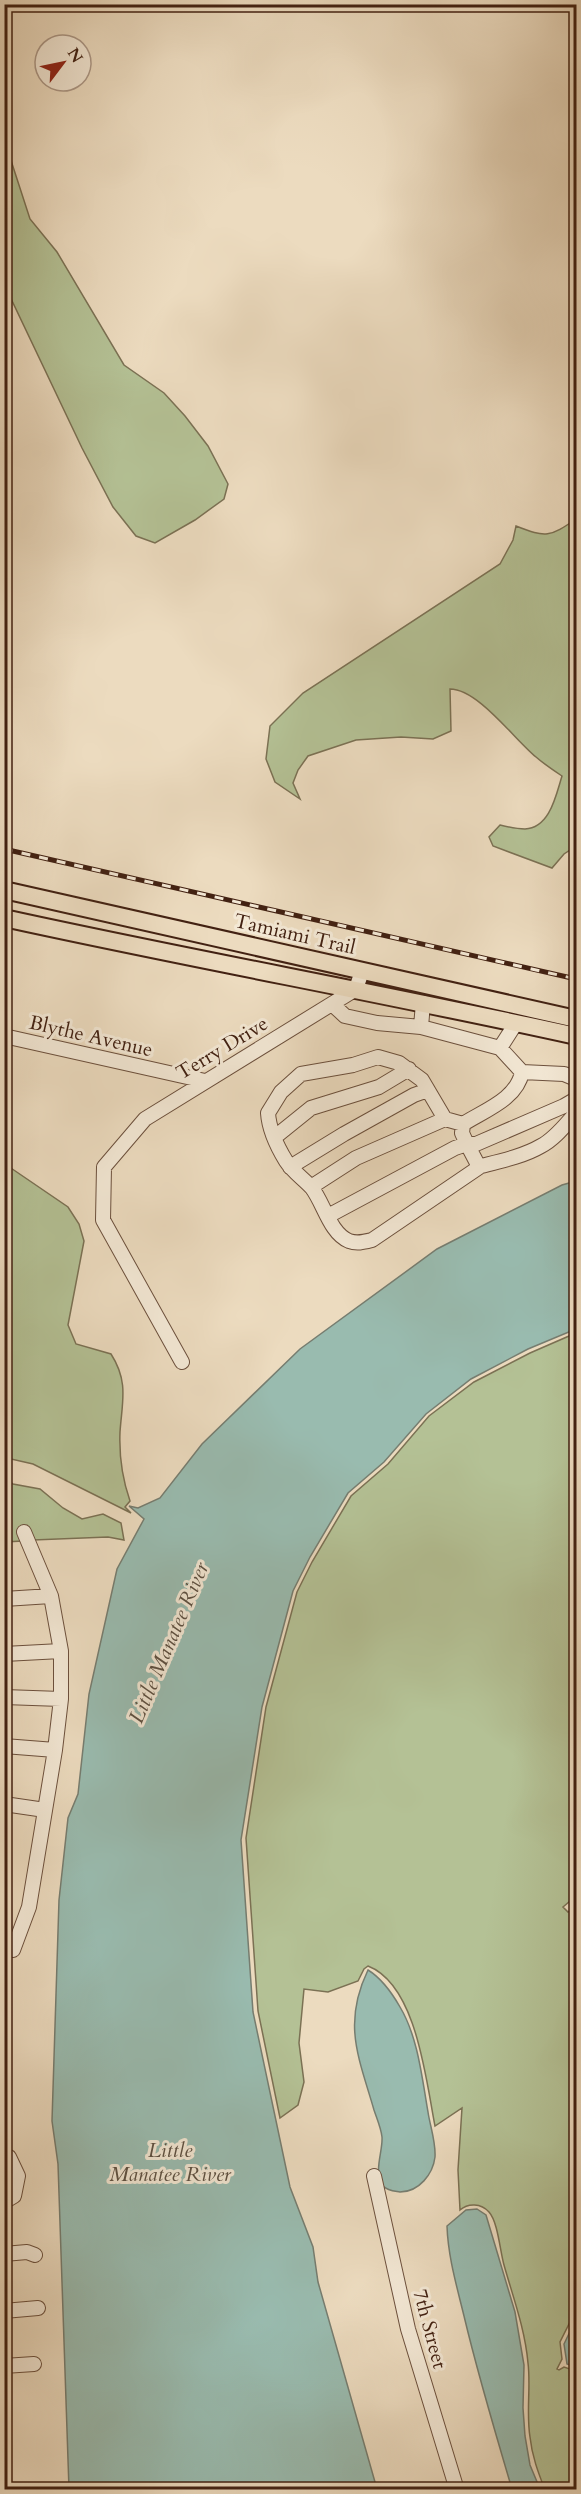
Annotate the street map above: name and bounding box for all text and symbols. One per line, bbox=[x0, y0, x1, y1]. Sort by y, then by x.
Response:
north arrow bbox=[33, 33, 93, 93]
text: N bbox=[62, 44, 88, 67]
street label: Tamiami Trail bbox=[232, 907, 358, 961]
street label: Blythe Avenue bbox=[27, 1009, 155, 1063]
street label: Terry Drive bbox=[171, 1010, 273, 1086]
water label: Little Manatee River bbox=[122, 1557, 216, 1728]
water label: Little Manatee River bbox=[109, 2136, 232, 2189]
street label: 7th Street bbox=[406, 2286, 454, 2372]

